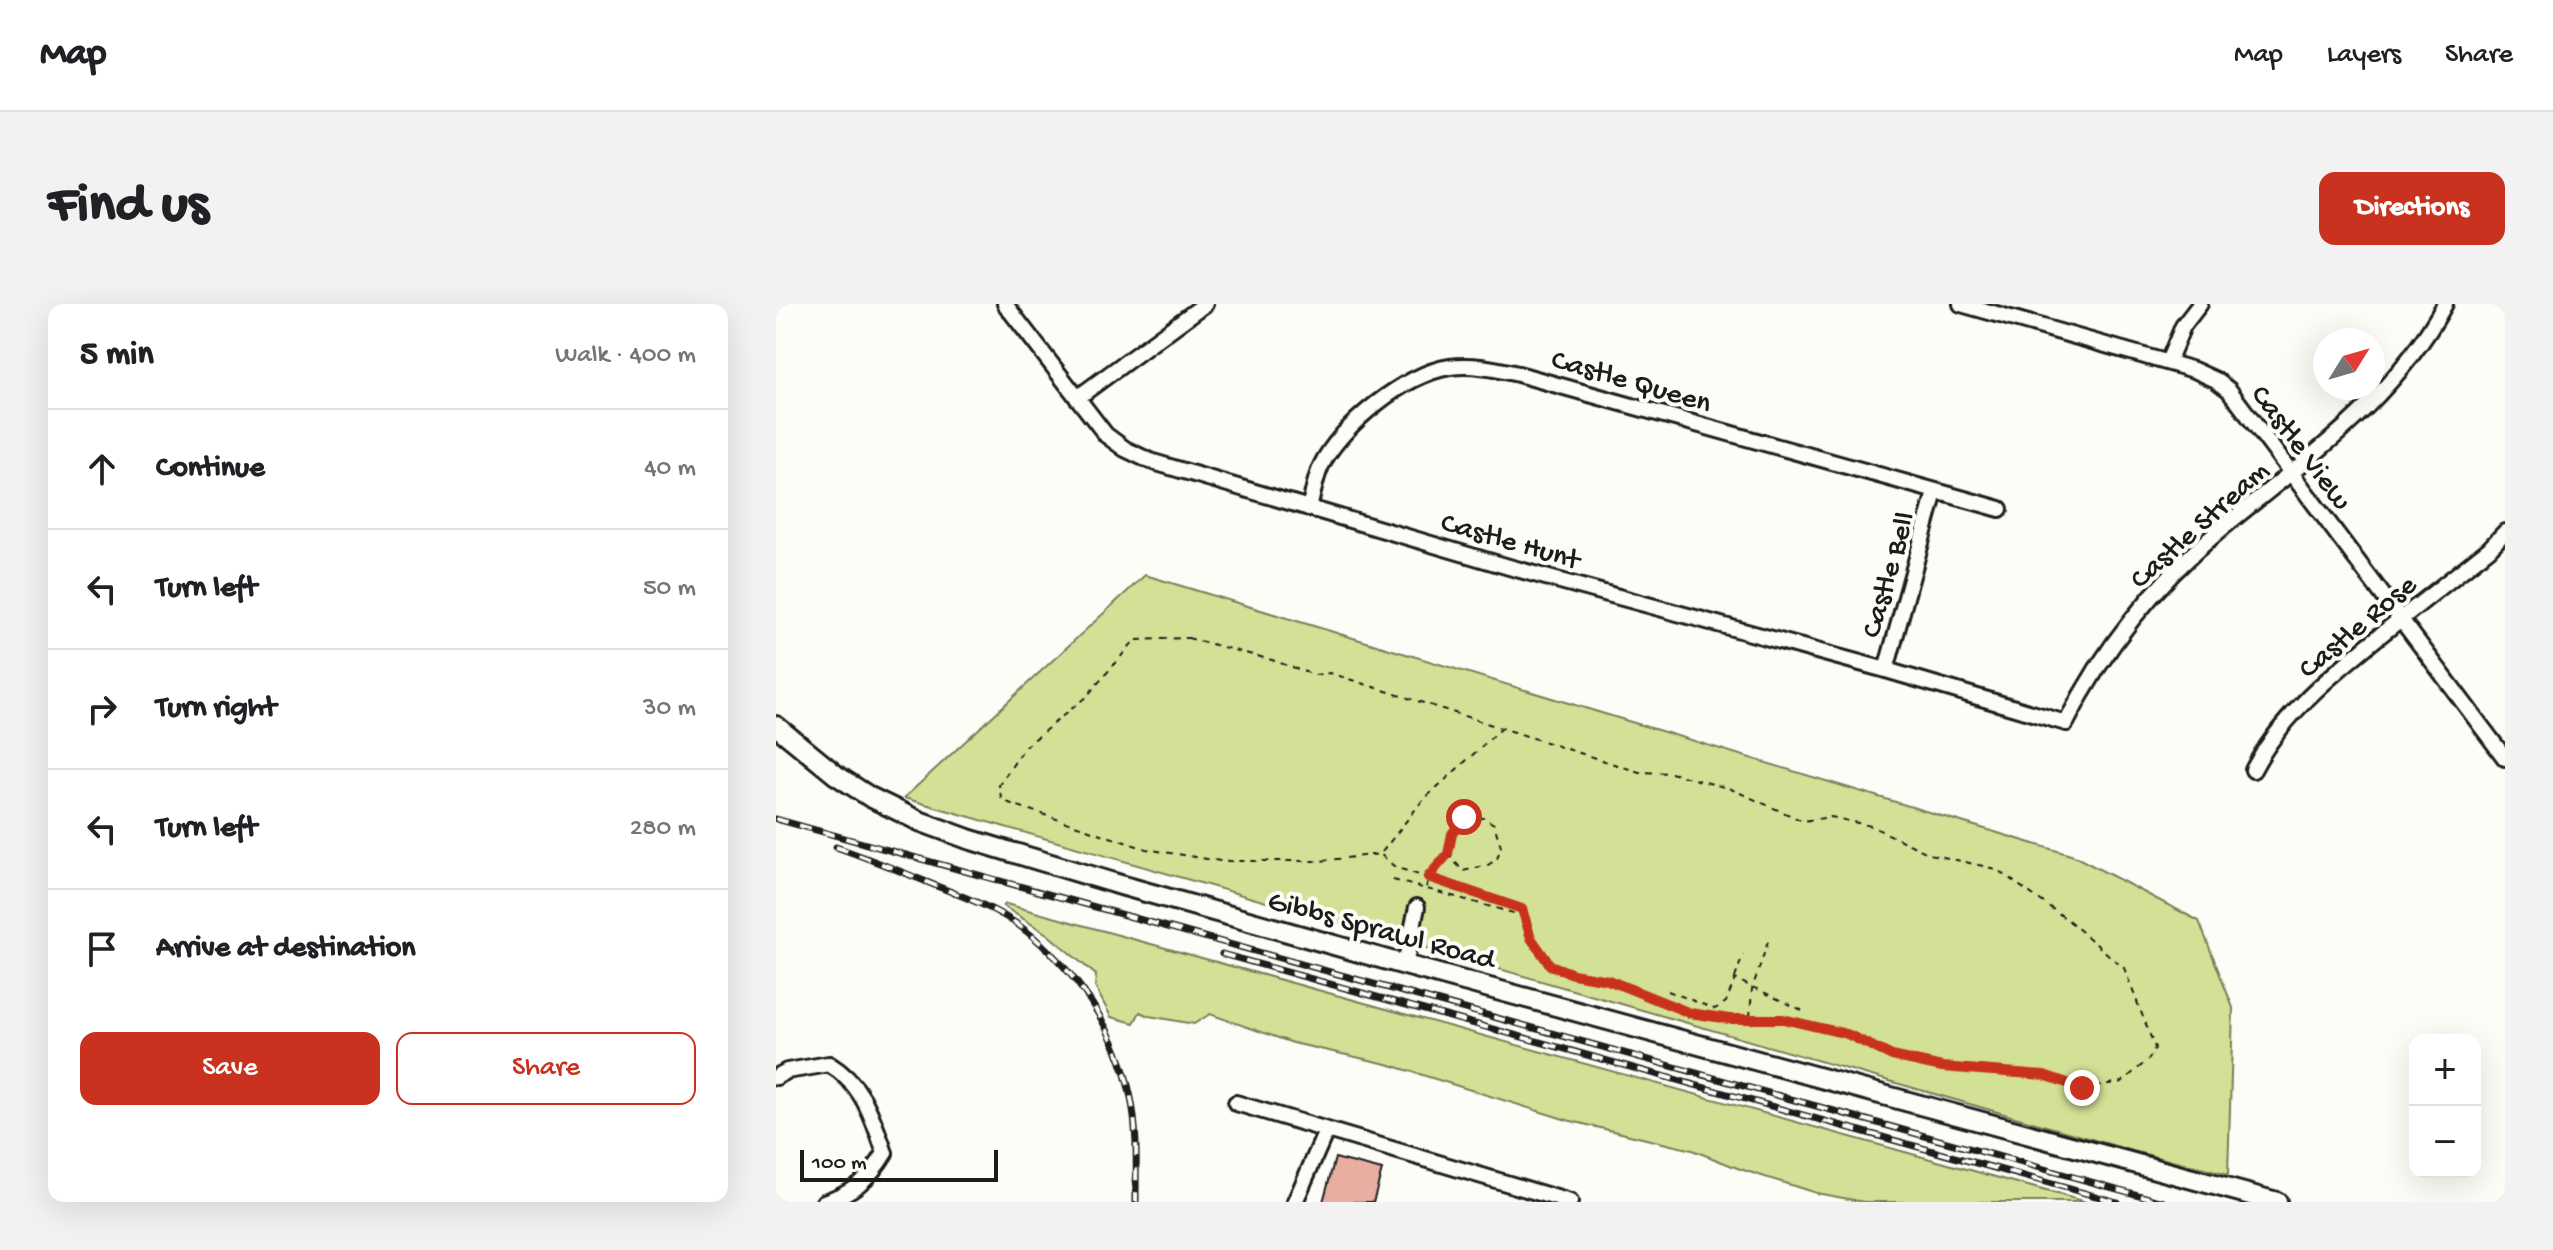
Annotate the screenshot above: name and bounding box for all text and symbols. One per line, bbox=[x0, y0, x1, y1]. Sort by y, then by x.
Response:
text: Map bbox=[40, 33, 106, 77]
text: Map bbox=[2234, 39, 2283, 72]
text: Layers bbox=[2327, 39, 2401, 72]
text: Share bbox=[2445, 39, 2513, 72]
button: Directions bbox=[2319, 172, 2505, 245]
text: Find us bbox=[48, 175, 208, 241]
north arrow bbox=[2313, 328, 2385, 400]
text: 5 min bbox=[80, 336, 154, 376]
text: Walk · 400 m bbox=[555, 341, 696, 372]
street label: Castle Queen bbox=[1547, 344, 1715, 423]
street label: Castle View bbox=[2241, 379, 2358, 518]
icon: ahead bbox=[80, 447, 124, 491]
text: Continue bbox=[156, 452, 265, 487]
text: 40 m bbox=[644, 454, 696, 485]
street label: Castle Stream bbox=[2124, 455, 2278, 598]
street label: Castle Hunt bbox=[1436, 507, 1586, 581]
street label: Castle Bell bbox=[1856, 508, 1925, 642]
icon: left bbox=[80, 567, 124, 611]
street label: Castle Rose bbox=[2293, 569, 2425, 688]
text: Turn left bbox=[156, 572, 257, 607]
text: 50 m bbox=[643, 574, 696, 605]
icon: right bbox=[80, 687, 124, 731]
text: Turn right bbox=[156, 692, 276, 727]
text: 30 m bbox=[643, 694, 696, 725]
route start bbox=[1446, 799, 1482, 835]
icon: left bbox=[80, 807, 124, 851]
text: Turn left bbox=[156, 812, 257, 847]
text: 280 m bbox=[630, 814, 696, 845]
street label: Gibbs Sprawl Road bbox=[1263, 885, 1501, 980]
icon: arrive bbox=[80, 927, 124, 971]
text: Arrive at destination bbox=[156, 932, 416, 967]
button: Save bbox=[80, 1032, 380, 1105]
button: Share bbox=[396, 1032, 696, 1105]
map controls bbox=[2409, 1034, 2481, 1178]
button: + bbox=[2409, 1034, 2481, 1106]
route end bbox=[2064, 1070, 2100, 1106]
button: − bbox=[2409, 1106, 2481, 1178]
scale bar bbox=[800, 1146, 998, 1182]
text: 100 m bbox=[812, 1151, 867, 1177]

